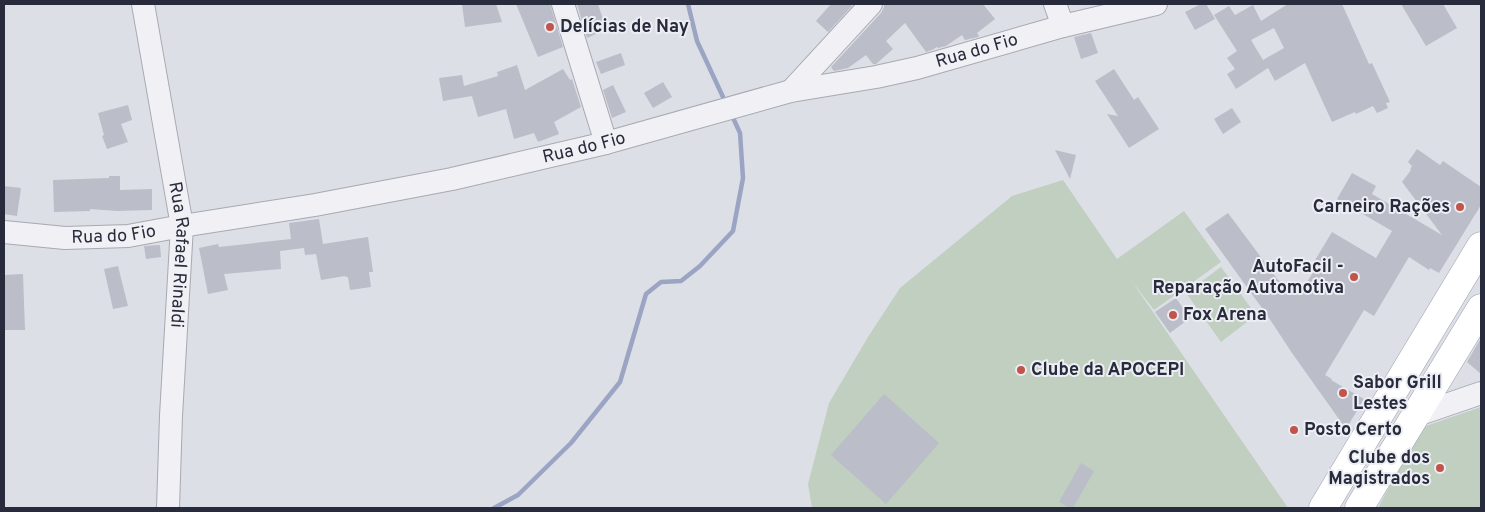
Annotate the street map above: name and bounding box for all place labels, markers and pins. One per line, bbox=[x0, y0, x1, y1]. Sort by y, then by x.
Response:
place label: Delícias de Nay bbox=[560, 16, 689, 39]
marker: Delícias de Nay bbox=[544, 21, 556, 33]
place label: Carneiro Rações bbox=[1313, 196, 1450, 219]
marker: Carneiro Rações bbox=[1454, 201, 1466, 213]
place label: AutoFacil - Reparação Automotiva bbox=[1152, 256, 1344, 300]
marker: AutoFacil - Reparação Automotiva bbox=[1348, 271, 1360, 283]
place label: Fox Arena bbox=[1183, 304, 1267, 327]
marker: Fox Arena bbox=[1167, 309, 1179, 321]
place label: Clube da APOCEPI bbox=[1031, 359, 1184, 382]
marker: Clube da APOCEPI bbox=[1015, 364, 1027, 376]
place label: Sabor Grill Lestes bbox=[1353, 372, 1442, 416]
marker: Sabor Grill Lestes bbox=[1337, 387, 1349, 399]
place label: Posto Certo bbox=[1304, 419, 1402, 442]
marker: Posto Certo bbox=[1288, 424, 1300, 436]
place label: Clube dos Magistrados bbox=[1328, 447, 1430, 491]
marker: Clube dos Magistrados bbox=[1434, 462, 1446, 474]

